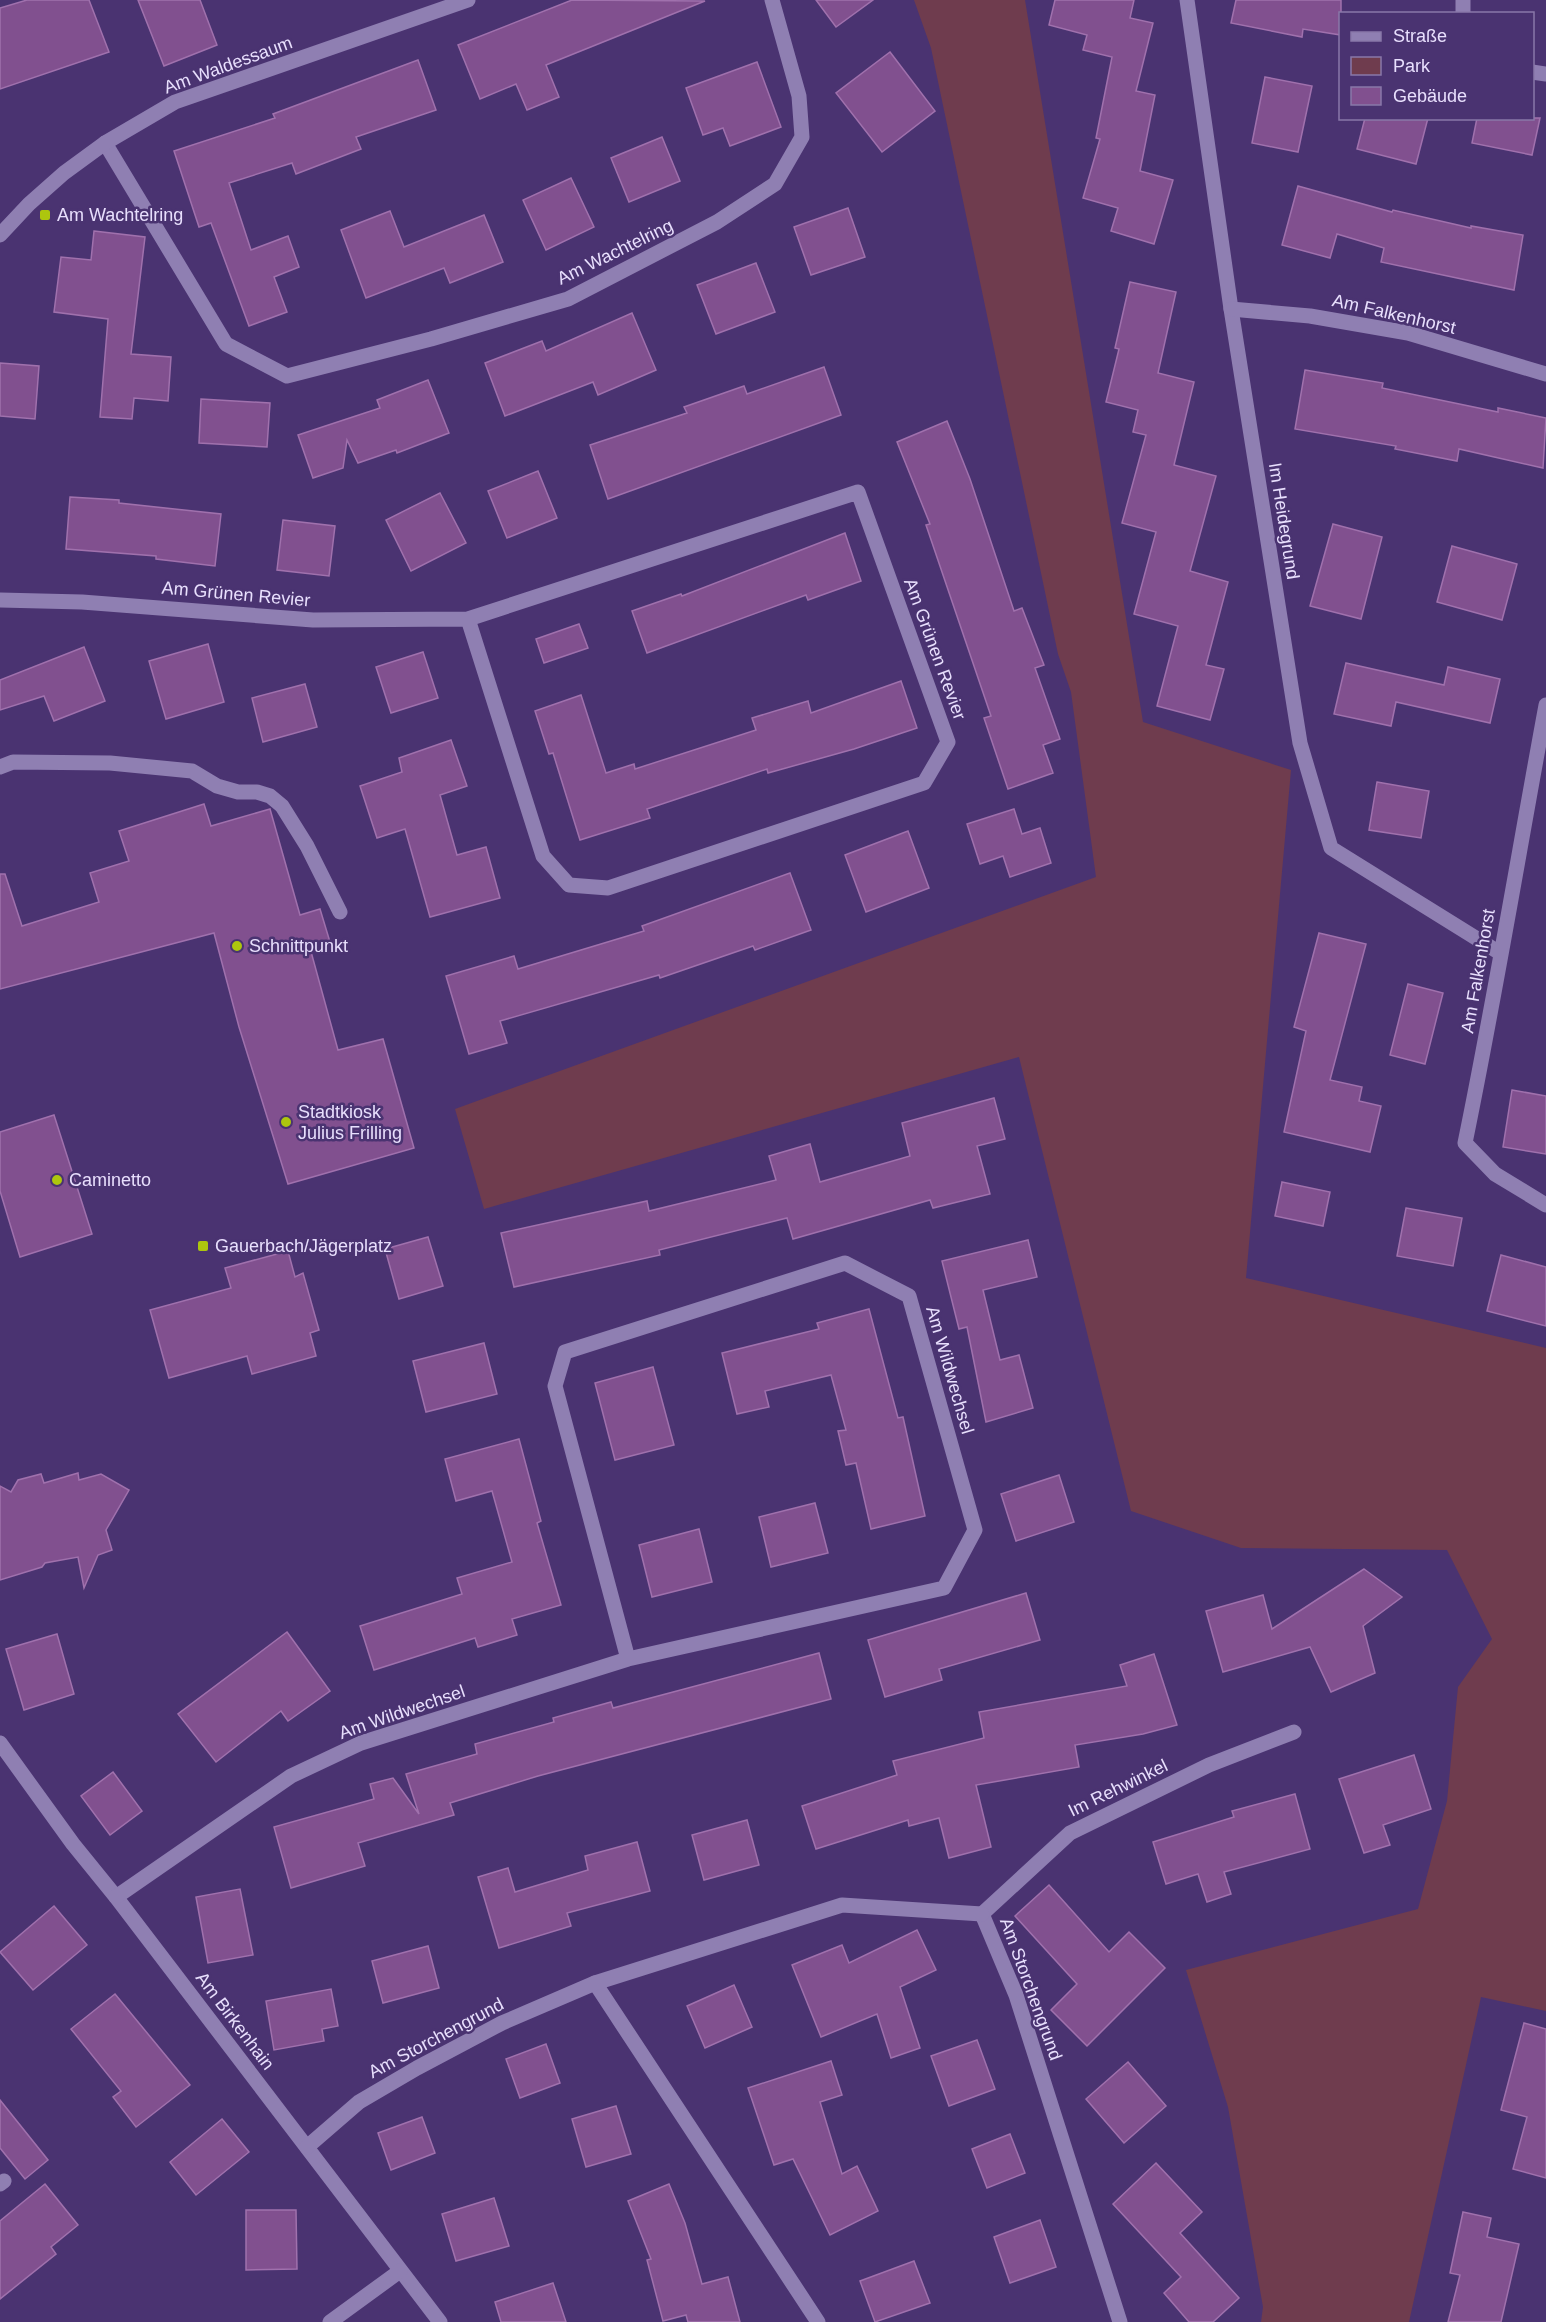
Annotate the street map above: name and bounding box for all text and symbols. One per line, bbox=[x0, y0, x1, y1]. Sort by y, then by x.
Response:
legend bbox=[1339, 12, 1534, 120]
text: Straße bbox=[1393, 26, 1447, 46]
street label: Am Waldessaum bbox=[161, 32, 295, 98]
text: Park bbox=[1393, 56, 1431, 76]
text: Gebäude bbox=[1393, 86, 1467, 106]
place label: Am Wachtelring bbox=[57, 205, 183, 225]
marker: Am Wachtelring bbox=[38, 208, 52, 222]
street label: Am Wachtelring bbox=[554, 215, 676, 289]
street label: Am Falkenhorst bbox=[1330, 290, 1458, 338]
street label: Im Heidegrund bbox=[1265, 461, 1303, 581]
street label: Am Grünen Revier bbox=[900, 576, 970, 722]
street label: Am Grünen Revier bbox=[161, 578, 311, 610]
street label: Am Falkenhorst bbox=[1457, 907, 1499, 1035]
place label: Schnittpunkt bbox=[249, 936, 348, 956]
marker: Schnittpunkt bbox=[230, 939, 244, 953]
place label: Stadtkiosk Julius Frilling bbox=[298, 1102, 402, 1143]
marker: Stadtkiosk Julius Frilling bbox=[279, 1115, 293, 1129]
place label: Caminetto bbox=[69, 1170, 151, 1190]
marker: Caminetto bbox=[50, 1173, 64, 1187]
place label: Gauerbach/Jägerplatz bbox=[215, 1236, 392, 1256]
marker: Gauerbach/Jägerplatz bbox=[196, 1239, 210, 1253]
street label: Am Wildwechsel bbox=[922, 1304, 978, 1436]
street label: Am Wildwechsel bbox=[336, 1681, 468, 1743]
street label: Im Rehwinkel bbox=[1065, 1755, 1171, 1821]
street label: Am Storchengrund bbox=[996, 1915, 1066, 2063]
street label: Am Birkenhain bbox=[192, 1968, 278, 2074]
street label: Am Storchengrund bbox=[365, 1994, 507, 2082]

